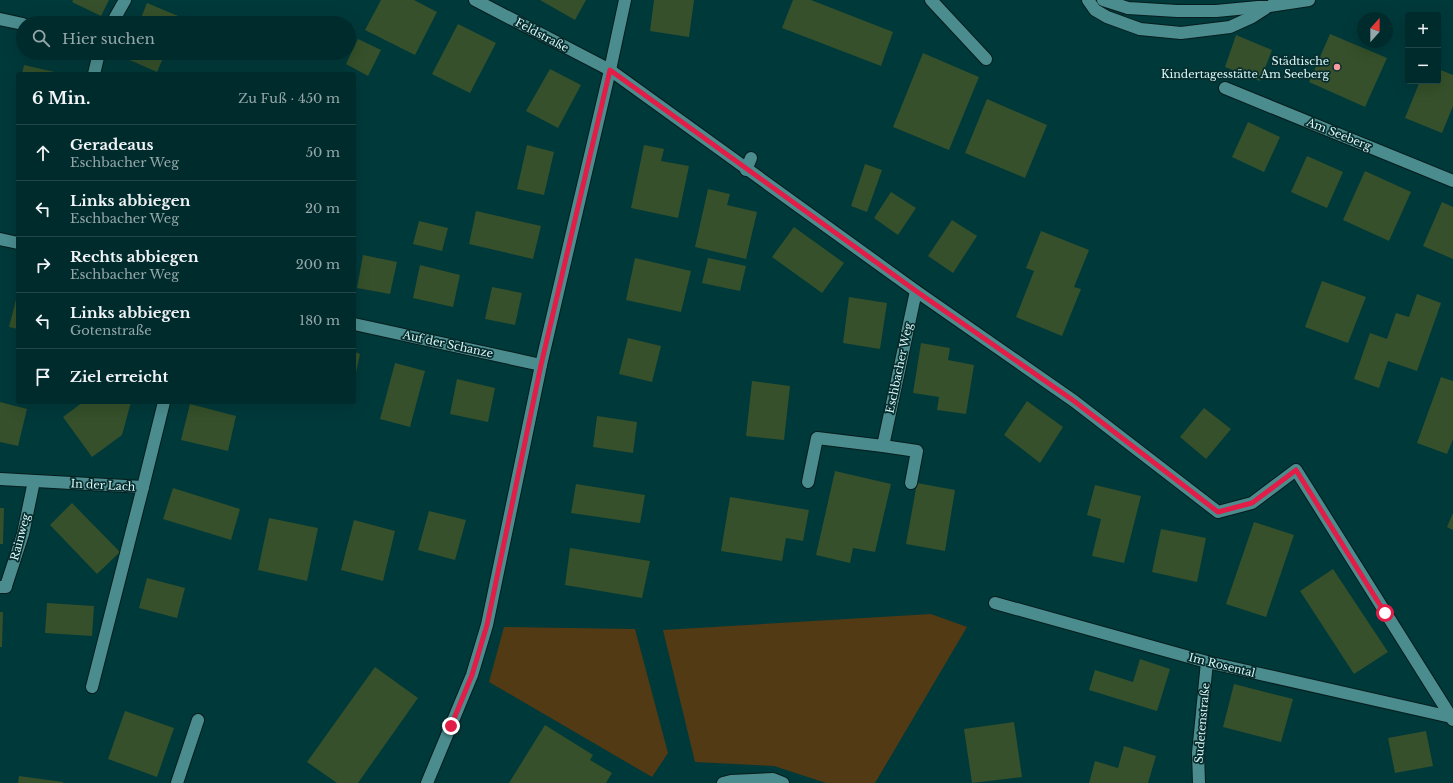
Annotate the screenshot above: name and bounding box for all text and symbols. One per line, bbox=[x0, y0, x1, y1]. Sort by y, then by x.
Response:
north arrow bbox=[1357, 12, 1393, 48]
map controls bbox=[1405, 12, 1441, 84]
button: + bbox=[1405, 12, 1441, 48]
street label: Feldstraße bbox=[513, 15, 571, 55]
search box bbox=[16, 16, 356, 60]
icon: search bbox=[30, 27, 52, 49]
text: Hier suchen bbox=[62, 29, 155, 48]
button: − bbox=[1405, 48, 1441, 84]
place label: Städtische Kindertagesstätte Am Seeberg bbox=[1161, 54, 1329, 81]
marker: Städtische Kindertagesstätte Am Seeberg bbox=[1332, 62, 1342, 72]
text: 6 Min. bbox=[32, 88, 90, 109]
text: Zu Fuß · 450 m bbox=[238, 90, 340, 107]
street label: Am Seeberg bbox=[1304, 114, 1374, 153]
text: Geradeaus bbox=[70, 135, 153, 154]
icon: ahead bbox=[32, 142, 54, 164]
text: 50 m bbox=[306, 144, 340, 161]
text: Eschbacher Weg bbox=[70, 154, 179, 171]
text: Links abbiegen bbox=[70, 191, 190, 210]
icon: left bbox=[32, 198, 54, 220]
text: 20 m bbox=[305, 200, 340, 217]
text: Eschbacher Weg bbox=[70, 210, 179, 227]
text: Rechts abbiegen bbox=[70, 247, 199, 266]
icon: right bbox=[32, 254, 54, 276]
text: 200 m bbox=[296, 256, 340, 273]
text: Eschbacher Weg bbox=[70, 266, 179, 283]
text: Links abbiegen bbox=[70, 303, 190, 322]
icon: left bbox=[32, 310, 54, 332]
text: 180 m bbox=[299, 312, 340, 329]
street label: Eschbacher Weg bbox=[883, 321, 916, 415]
text: Gotenstraße bbox=[70, 322, 152, 339]
street label: Auf der Schanze bbox=[401, 327, 494, 360]
icon: arrive bbox=[32, 366, 54, 388]
text: Ziel erreicht bbox=[70, 367, 168, 386]
street label: In der Lach bbox=[70, 476, 136, 494]
street label: Rainweg bbox=[7, 512, 33, 562]
route start bbox=[1376, 604, 1394, 622]
street label: Im Rosental bbox=[1187, 650, 1257, 680]
street label: Sudetenstraße bbox=[1192, 682, 1212, 764]
route end bbox=[442, 717, 460, 735]

